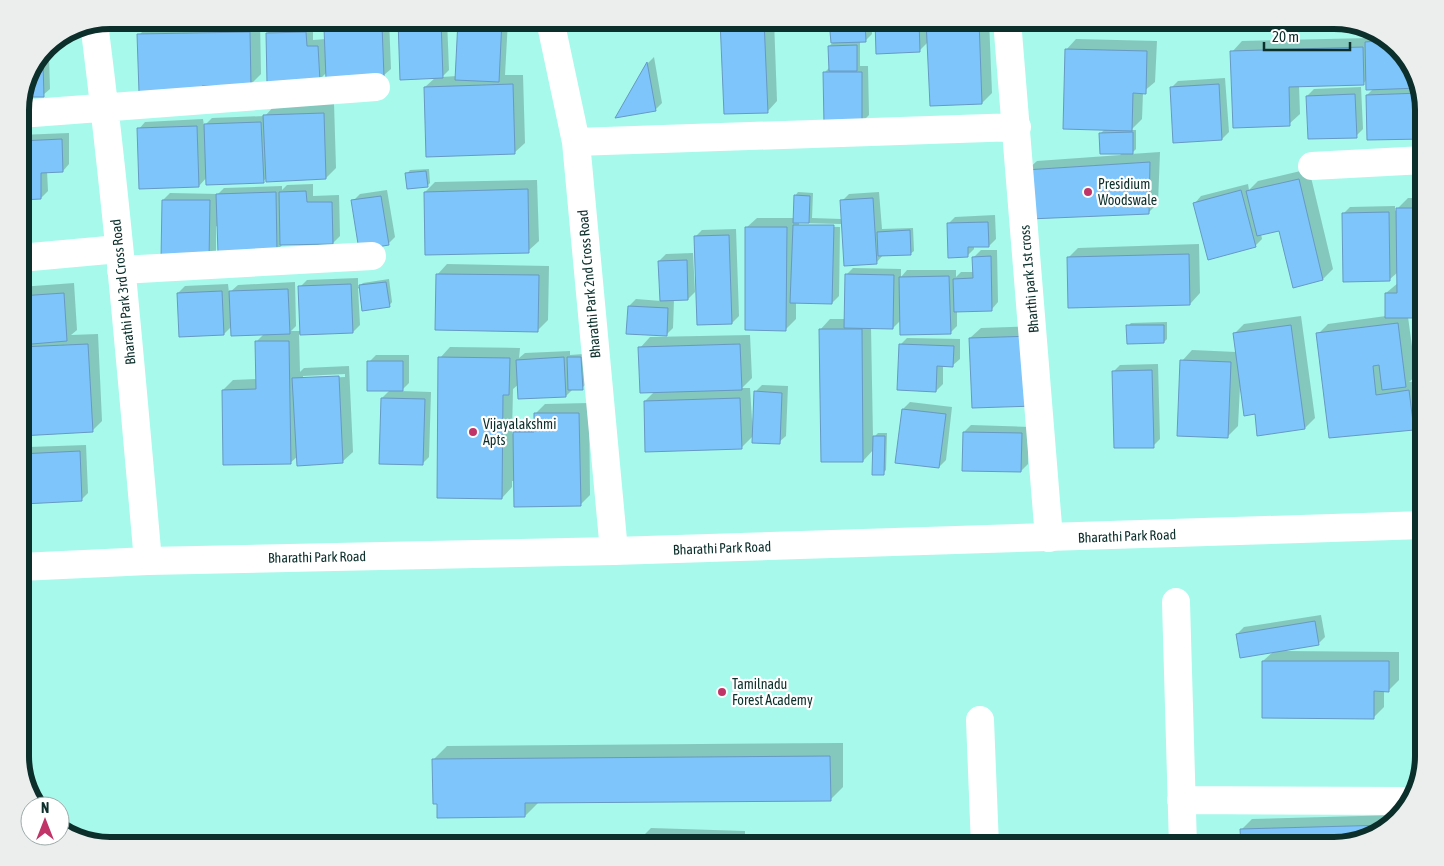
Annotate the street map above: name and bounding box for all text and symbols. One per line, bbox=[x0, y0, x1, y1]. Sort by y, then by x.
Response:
scale bar bbox=[1264, 20, 1350, 52]
text: 20 m bbox=[1272, 28, 1299, 45]
place label: Presidium Woodswale bbox=[1098, 176, 1157, 208]
marker: Presidium Woodswale bbox=[1082, 186, 1094, 198]
street label: Bharathi Park 2nd Cross Road bbox=[575, 209, 603, 359]
street label: Bharathi Park 3rd Cross Road bbox=[107, 218, 139, 366]
street label: Bharthi park 1st cross bbox=[1016, 224, 1042, 334]
place label: Vijayalakshmi Apts bbox=[483, 416, 556, 448]
marker: Vijayalakshmi Apts bbox=[467, 426, 479, 438]
street label: Bharathi Park Road bbox=[1078, 526, 1176, 546]
street label: Bharathi Park Road bbox=[673, 538, 771, 558]
street label: Bharathi Park Road bbox=[268, 548, 366, 566]
place label: Tamilnadu Forest Academy bbox=[732, 676, 813, 708]
marker: Tamilnadu Forest Academy bbox=[716, 686, 728, 698]
north arrow bbox=[20, 796, 70, 846]
text: N bbox=[41, 800, 49, 816]

